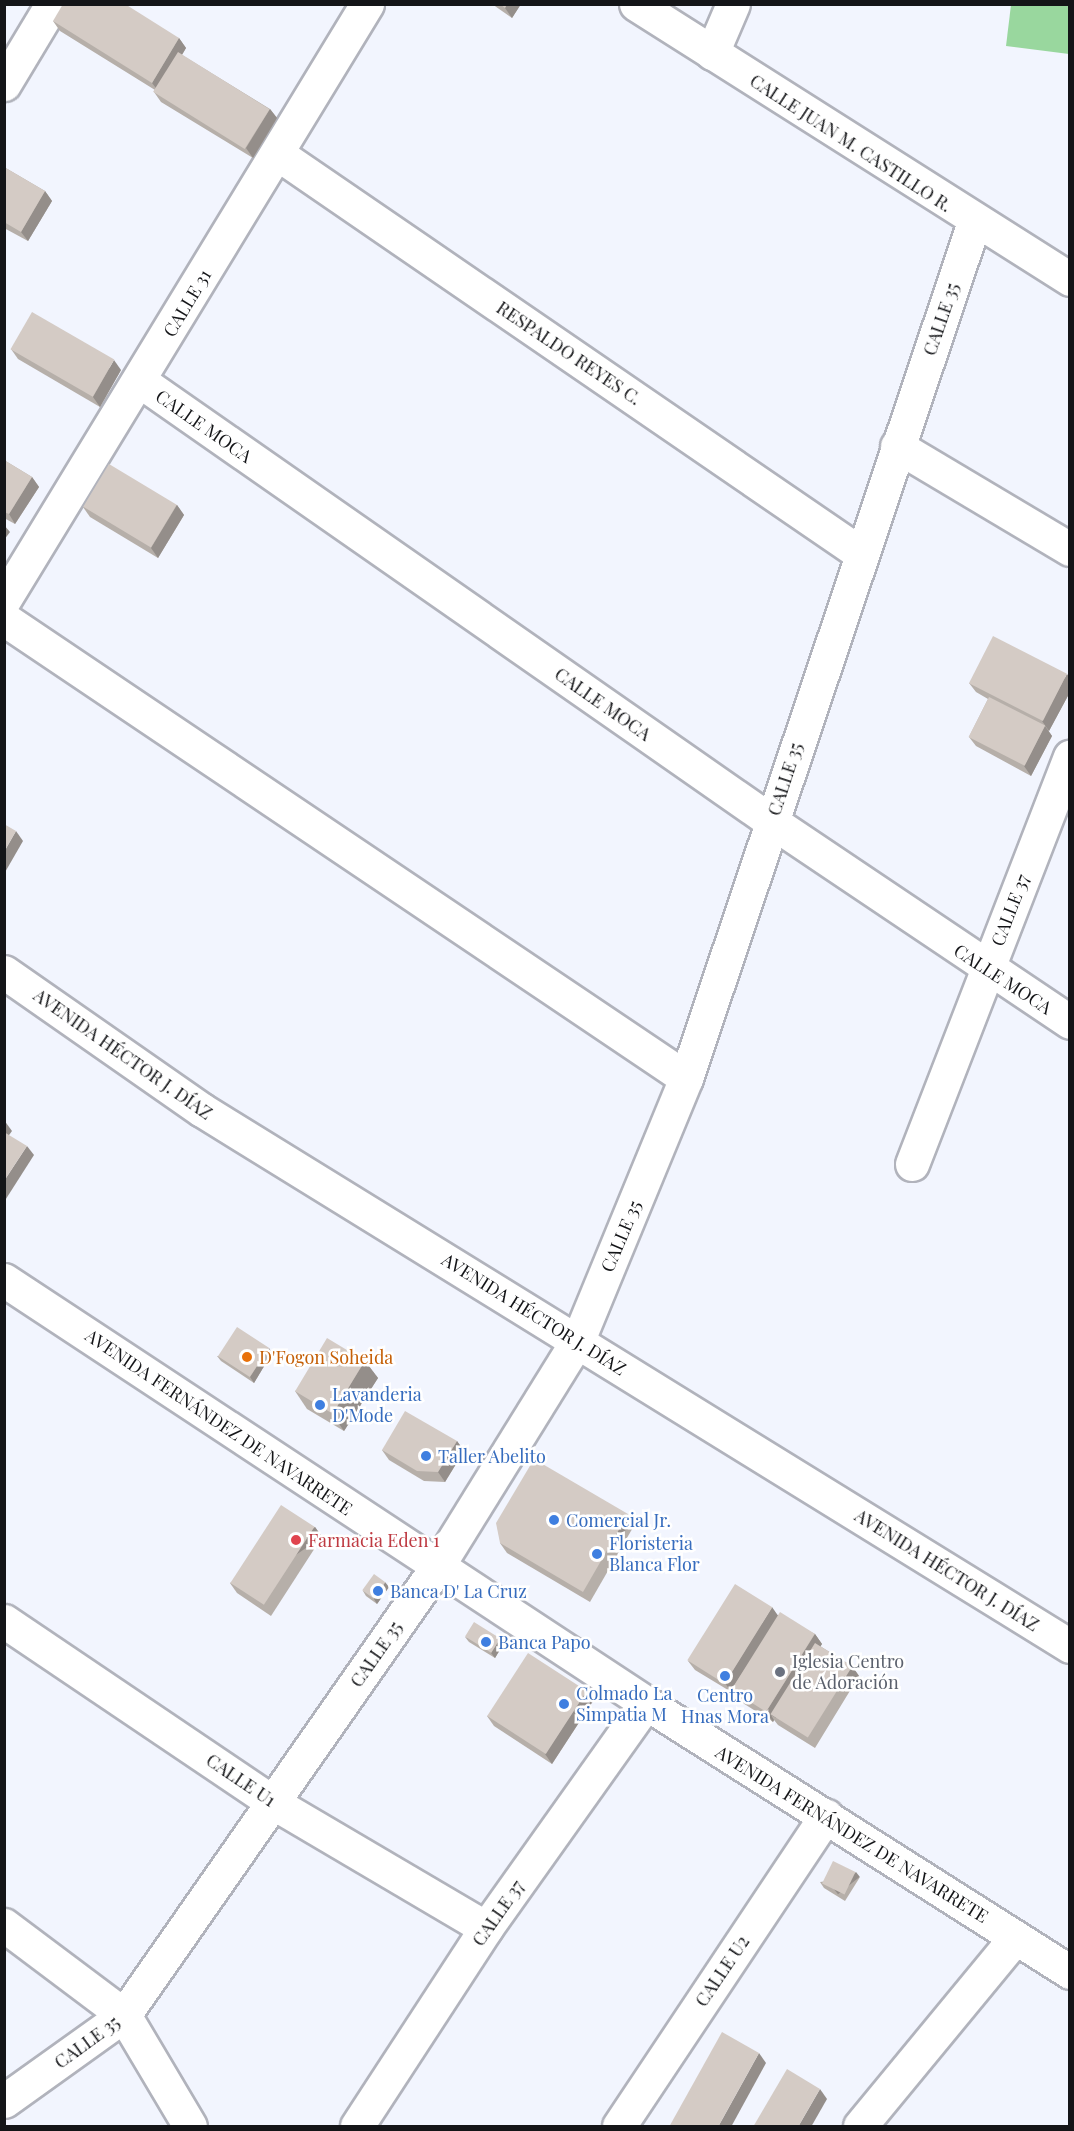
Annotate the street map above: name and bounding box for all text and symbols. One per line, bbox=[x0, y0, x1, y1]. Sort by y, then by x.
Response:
street label: CALLE JUAN M. CASTILLO R. bbox=[746, 70, 956, 216]
street label: CALLE 31 bbox=[158, 265, 216, 341]
street label: CALLE 35 bbox=[918, 280, 964, 358]
street label: RESPALDO REYES C. bbox=[493, 297, 645, 409]
street label: CALLE MOCA bbox=[152, 385, 256, 467]
street label: CALLE MOCA bbox=[551, 663, 655, 745]
street label: CALLE 35 bbox=[763, 740, 807, 818]
street label: CALLE 37 bbox=[986, 871, 1034, 949]
street label: CALLE MOCA bbox=[950, 939, 1056, 1019]
street label: AVENIDA HÉCTOR J. DÍAZ bbox=[30, 984, 216, 1124]
street label: CALLE 35 bbox=[596, 1197, 646, 1275]
street label: AVENIDA HÉCTOR J. DÍAZ bbox=[438, 1248, 630, 1380]
street label: AVENIDA FERNÁNDEZ DE NAVARRETE bbox=[82, 1324, 356, 1520]
place label: D'Fogon Soheida bbox=[259, 1346, 393, 1368]
marker: D'Fogon Soheida bbox=[240, 1350, 254, 1364]
place label: Lavanderia D'Mode bbox=[332, 1384, 422, 1426]
marker: Lavanderia D'Mode bbox=[313, 1398, 327, 1412]
place label: Taller Abelito bbox=[438, 1445, 547, 1467]
marker: Taller Abelito bbox=[419, 1449, 433, 1463]
street label: AVENIDA HÉCTOR J. DÍAZ bbox=[851, 1504, 1043, 1636]
place label: Comercial Jr. bbox=[566, 1509, 671, 1531]
marker: Comercial Jr. bbox=[547, 1513, 561, 1527]
place label: Farmacia Eden 1 bbox=[308, 1529, 440, 1551]
marker: Farmacia Eden 1 bbox=[289, 1533, 303, 1547]
place label: Floristeria Blanca Flor bbox=[609, 1533, 700, 1576]
marker: Floristeria Blanca Flor bbox=[590, 1547, 604, 1561]
place label: Banca D' La Cruz bbox=[390, 1580, 527, 1602]
marker: Banca D' La Cruz bbox=[371, 1584, 385, 1598]
street label: CALLE 35 bbox=[345, 1617, 407, 1691]
place label: Banca Papo bbox=[498, 1631, 591, 1653]
marker: Banca Papo bbox=[479, 1635, 493, 1649]
place label: Iglesia Centro de Adoración bbox=[792, 1651, 904, 1694]
marker: Iglesia Centro de Adoración bbox=[773, 1665, 787, 1679]
marker: Centro Hnas Mora bbox=[718, 1669, 732, 1683]
place label: Colmado La Simpatia M bbox=[576, 1683, 673, 1726]
place label: Centro Hnas Mora bbox=[681, 1685, 769, 1728]
marker: Colmado La Simpatia M bbox=[557, 1697, 571, 1711]
street label: AVENIDA FERNÁNDEZ DE NAVARRETE bbox=[712, 1741, 992, 1927]
street label: CALLE U1 bbox=[202, 1749, 280, 1811]
street label: CALLE 37 bbox=[468, 1876, 528, 1950]
street label: CALLE U2 bbox=[690, 1931, 754, 2011]
street label: CALLE 35 bbox=[50, 2011, 124, 2073]

